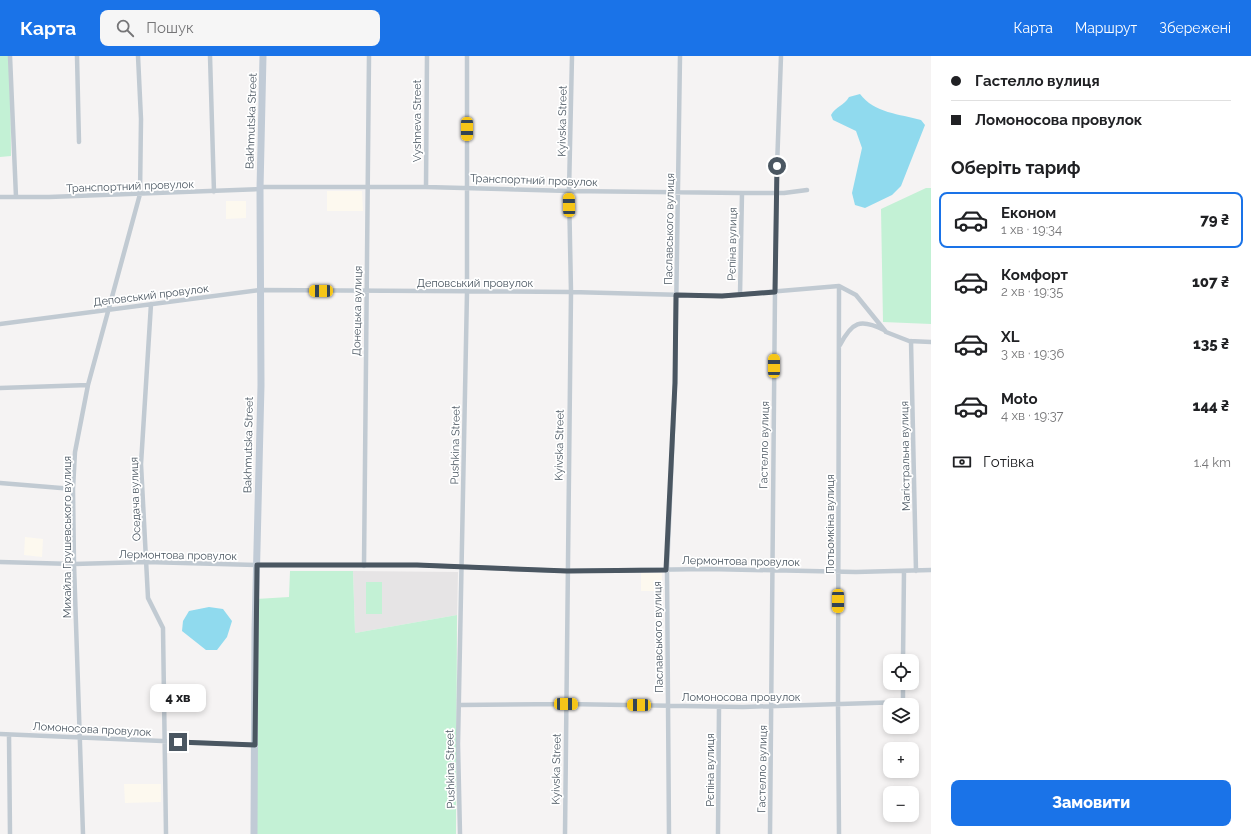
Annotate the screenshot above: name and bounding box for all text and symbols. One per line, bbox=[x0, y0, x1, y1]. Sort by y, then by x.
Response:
search box bbox=[100, 10, 380, 46]
text: Карта bbox=[20, 17, 76, 39]
icon: search bbox=[114, 17, 136, 39]
text: Пошук bbox=[146, 19, 194, 37]
text: Карта bbox=[1014, 20, 1053, 36]
text: Маршрут bbox=[1075, 20, 1137, 36]
text: Збережені bbox=[1159, 20, 1231, 36]
street label: Bakhmutska Street bbox=[243, 72, 260, 169]
text: Гастелло вулиця bbox=[975, 72, 1100, 90]
street label: Vyshneva Street bbox=[411, 79, 424, 162]
street label: Kyivska Street bbox=[555, 85, 570, 157]
text: Ломоносова провулок bbox=[975, 111, 1142, 129]
car bbox=[461, 117, 473, 141]
route start bbox=[768, 157, 786, 175]
text: Оберіть тариф bbox=[951, 157, 1081, 178]
street label: Транспортний провулок bbox=[470, 172, 598, 189]
street label: Паславського вулиця bbox=[662, 173, 677, 285]
street label: Транспортний провулок bbox=[66, 178, 194, 195]
car bbox=[563, 193, 575, 217]
icon: car bbox=[953, 202, 989, 238]
text: Економ bbox=[1001, 204, 1056, 222]
street label: Рєпіна вулиця bbox=[725, 207, 740, 281]
text: 79 ₴ bbox=[1200, 211, 1229, 229]
text: 1 хв · 19:34 bbox=[1001, 222, 1062, 237]
icon: car bbox=[953, 264, 989, 300]
street label: Донецька вулиця bbox=[350, 266, 365, 356]
text: Комфорт bbox=[1001, 266, 1068, 284]
text: 107 ₴ bbox=[1192, 273, 1229, 291]
street label: Деповський провулок bbox=[417, 277, 533, 290]
street label: Деповський провулок bbox=[93, 282, 210, 309]
text: 2 хв · 19:35 bbox=[1001, 284, 1063, 299]
car bbox=[309, 285, 333, 297]
icon: car bbox=[953, 326, 989, 362]
text: XL bbox=[1001, 328, 1019, 346]
text: 135 ₴ bbox=[1193, 335, 1229, 353]
text: 3 хв · 19:36 bbox=[1001, 346, 1064, 361]
car bbox=[768, 354, 780, 378]
icon: car bbox=[953, 388, 989, 424]
text: Moto bbox=[1001, 390, 1038, 408]
street label: Bakhmutska Street bbox=[241, 396, 256, 493]
text: 144 ₴ bbox=[1193, 397, 1229, 415]
street label: Гастелло вулиця bbox=[757, 401, 772, 489]
street label: Магістральна вулиця bbox=[898, 401, 913, 511]
street label: Pushkina Street bbox=[448, 405, 463, 485]
text: 4 хв · 19:37 bbox=[1001, 408, 1063, 423]
street label: Kyivska Street bbox=[552, 409, 567, 481]
icon: cash bbox=[951, 451, 973, 473]
text: Готівка bbox=[983, 453, 1034, 471]
text: 1.4 km bbox=[1194, 455, 1231, 470]
street label: Михайла Грушевського вулиця bbox=[61, 456, 74, 618]
street label: Оседача вулиця bbox=[128, 457, 143, 541]
street label: Потьомкіна вулиця bbox=[824, 474, 837, 574]
street label: Лермонтова провулок bbox=[119, 548, 238, 563]
street label: Лермонтова провулок bbox=[682, 554, 801, 569]
street label: Паславського вулиця bbox=[651, 581, 666, 693]
car bbox=[832, 589, 844, 613]
map controls bbox=[883, 654, 919, 822]
button: locate bbox=[883, 654, 919, 690]
callout: 4 хв bbox=[150, 684, 206, 712]
text: 4 хв bbox=[165, 690, 191, 705]
street label: Ломоносова провулок bbox=[682, 691, 801, 704]
car bbox=[554, 698, 578, 710]
button: layers bbox=[883, 698, 919, 734]
car bbox=[627, 699, 651, 711]
street label: Ломоносова провулок bbox=[32, 720, 152, 739]
street label: Гастелло вулиця bbox=[755, 725, 770, 813]
street label: Pushkina Street bbox=[443, 729, 458, 809]
route end bbox=[169, 733, 187, 751]
street label: Kyivska Street bbox=[549, 733, 564, 805]
street label: Рєпіна вулиця bbox=[704, 733, 717, 807]
button: + bbox=[883, 742, 919, 778]
button: Замовити bbox=[951, 780, 1231, 826]
button: − bbox=[883, 786, 919, 822]

